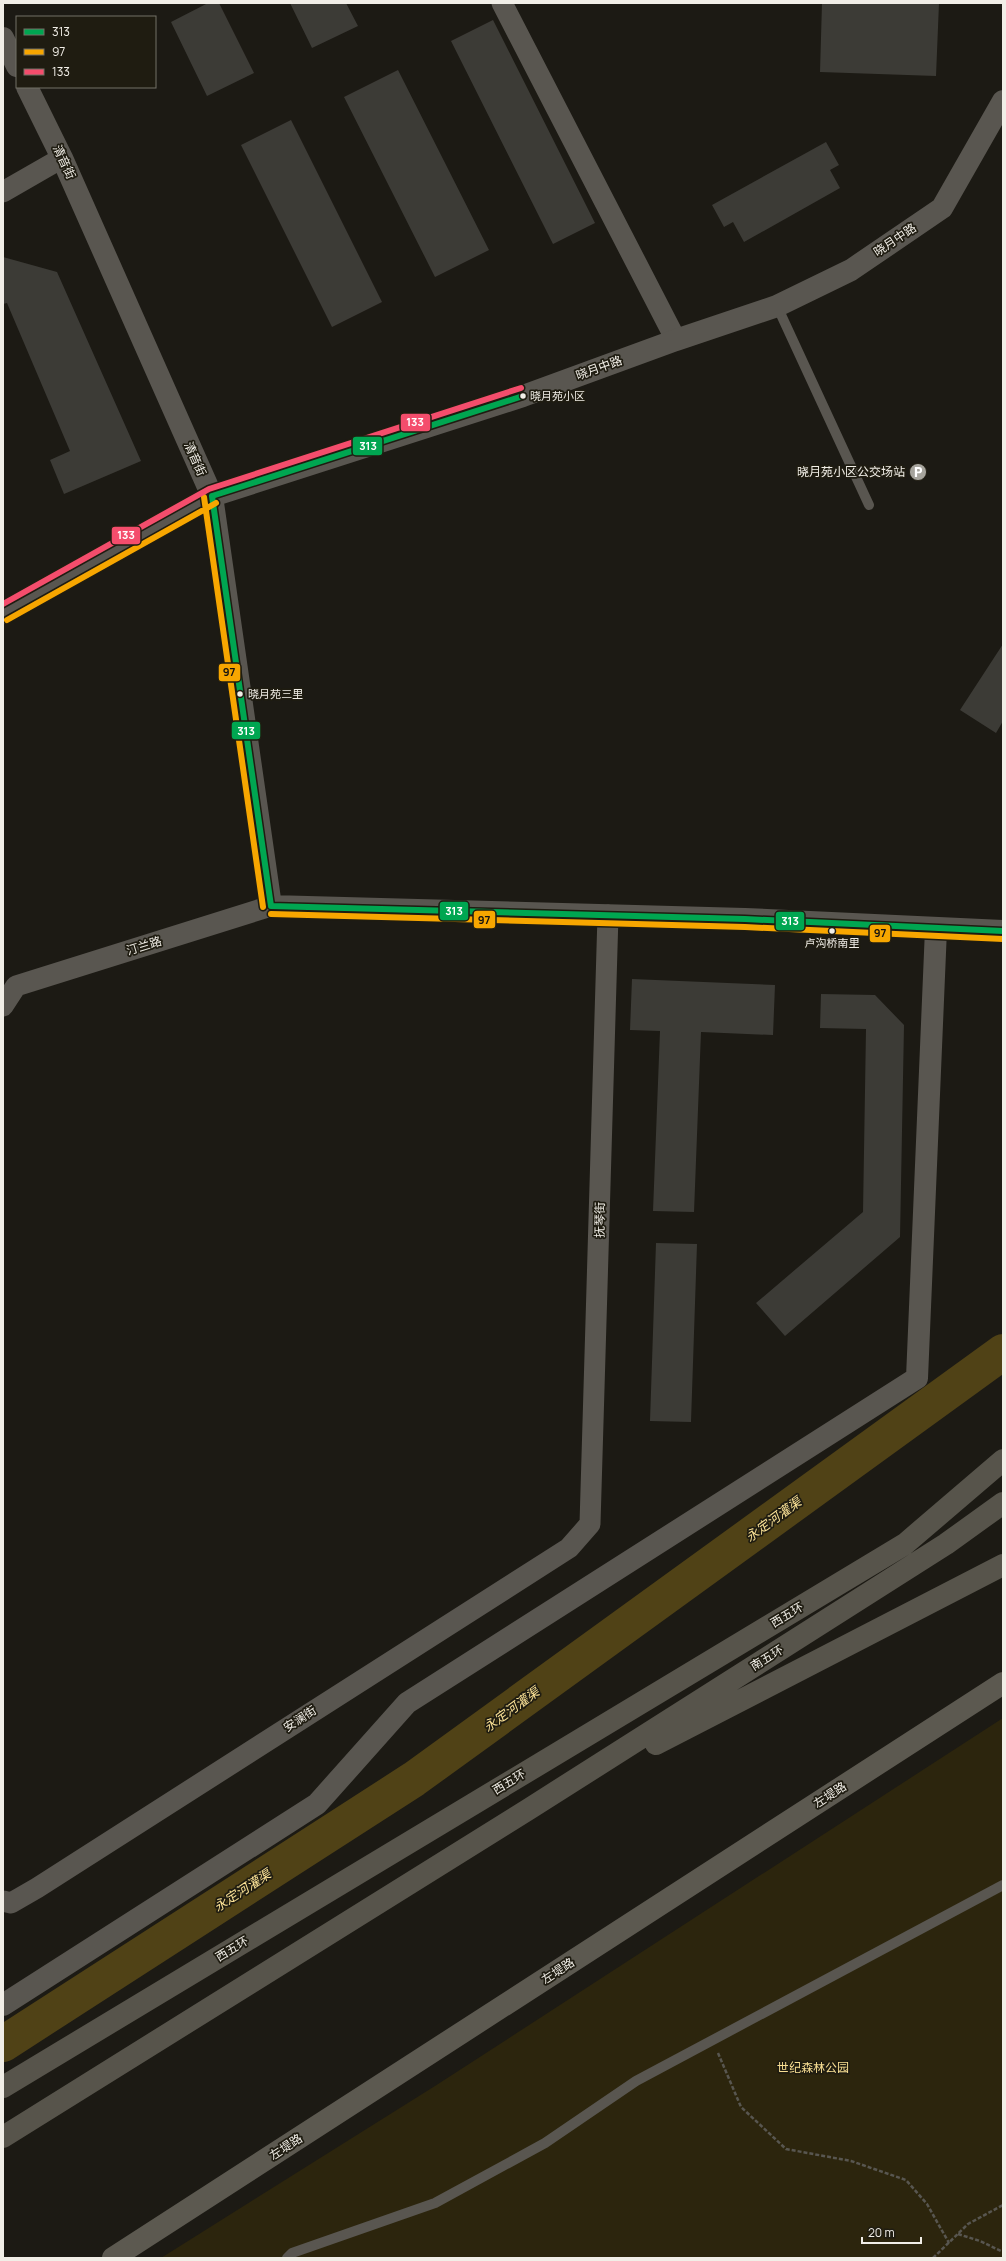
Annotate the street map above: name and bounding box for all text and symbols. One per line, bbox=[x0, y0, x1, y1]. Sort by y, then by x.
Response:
legend bbox=[16, 16, 156, 88]
text: 313 bbox=[52, 23, 70, 40]
text: 97 bbox=[52, 43, 65, 60]
text: 133 bbox=[52, 63, 70, 80]
street label: 清音街 bbox=[49, 142, 80, 182]
street label: 晓月中路 bbox=[870, 219, 919, 260]
street label: 晓月中路 bbox=[573, 351, 624, 384]
place label: 晓月苑小区 bbox=[530, 388, 585, 403]
marker: 晓月苑小区 bbox=[518, 391, 528, 401]
line badge: 133 bbox=[400, 413, 431, 432]
text: 133 bbox=[406, 414, 424, 429]
line badge: 313 bbox=[352, 436, 383, 456]
text: 313 bbox=[359, 438, 377, 453]
street label: 清音街 bbox=[180, 439, 211, 479]
parking icon: 晓月苑小区公交场站 bbox=[908, 462, 928, 482]
place label: 晓月苑小区公交场站 bbox=[797, 463, 905, 480]
line badge: 133 bbox=[111, 526, 141, 545]
text: 133 bbox=[117, 527, 135, 542]
line badge: 97 bbox=[218, 663, 241, 682]
text: 97 bbox=[223, 664, 235, 679]
place label: 晓月苑三里 bbox=[248, 686, 303, 701]
marker: 晓月苑三里 bbox=[235, 689, 245, 699]
line badge: 313 bbox=[231, 721, 261, 740]
text: 313 bbox=[237, 723, 255, 738]
line badge: 313 bbox=[439, 901, 469, 921]
text: 313 bbox=[445, 903, 463, 918]
line badge: 97 bbox=[473, 910, 496, 929]
line badge: 313 bbox=[775, 911, 805, 931]
text: 97 bbox=[478, 912, 490, 927]
text: 313 bbox=[781, 913, 799, 928]
line badge: 97 bbox=[869, 924, 891, 943]
text: 97 bbox=[874, 925, 886, 940]
marker: 卢沟桥南里 bbox=[827, 926, 837, 936]
street label: 汀兰路 bbox=[124, 932, 164, 959]
place label: 卢沟桥南里 bbox=[805, 935, 860, 950]
street label: 抚琴街 bbox=[591, 1202, 608, 1238]
water label: 永定河灌渠 bbox=[741, 1491, 806, 1545]
street label: 西五环 bbox=[767, 1598, 807, 1631]
street label: 南五环 bbox=[747, 1641, 787, 1674]
water label: 永定河灌渠 bbox=[479, 1681, 544, 1735]
street label: 安澜街 bbox=[280, 1702, 319, 1736]
street label: 西五环 bbox=[489, 1765, 529, 1798]
street label: 左堤路 bbox=[810, 1778, 849, 1812]
water label: 永定河灌渠 bbox=[210, 1864, 276, 1915]
street label: 西五环 bbox=[212, 1932, 252, 1965]
street label: 左堤路 bbox=[538, 1954, 577, 1988]
park label: 世纪森林公园 bbox=[777, 2059, 849, 2076]
street label: 左堤路 bbox=[266, 2130, 305, 2164]
scale bar bbox=[862, 2219, 921, 2245]
text: 20 m bbox=[868, 2224, 895, 2241]

